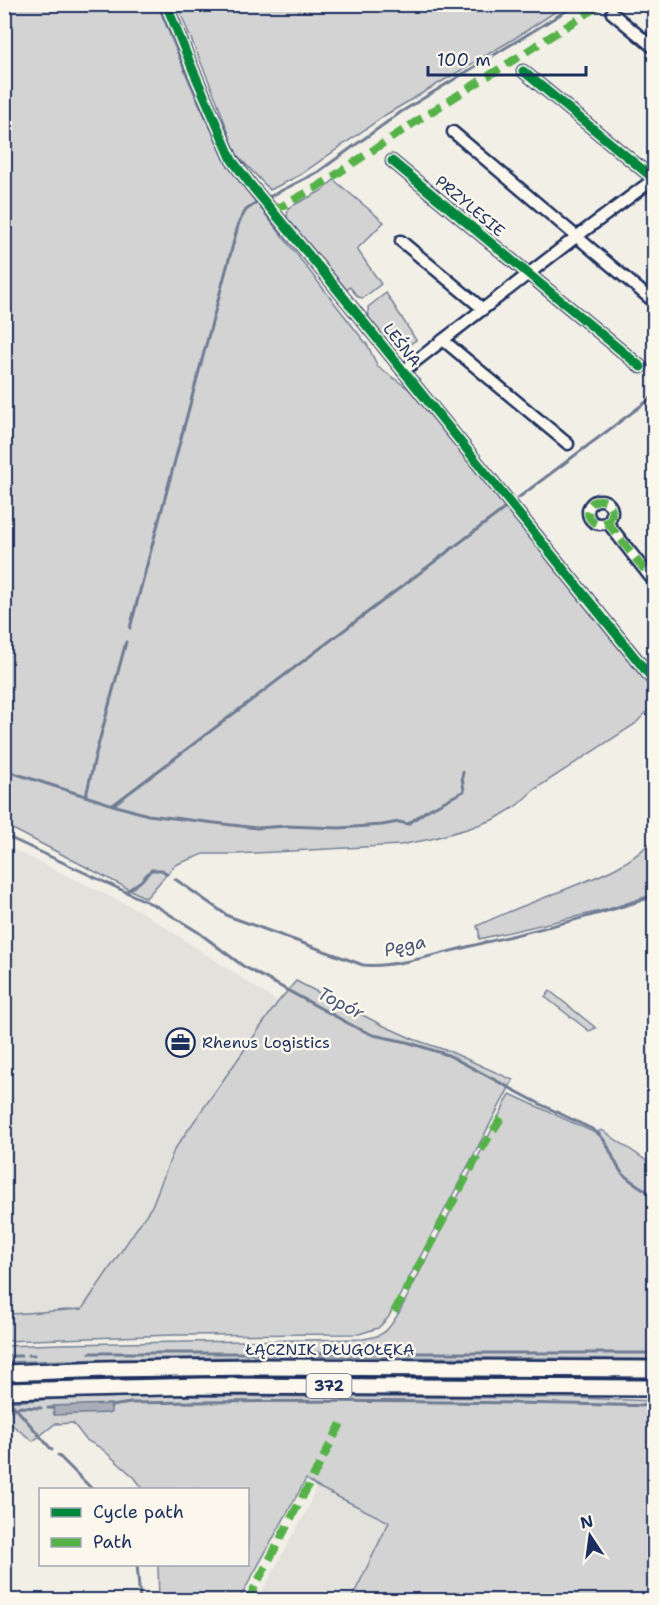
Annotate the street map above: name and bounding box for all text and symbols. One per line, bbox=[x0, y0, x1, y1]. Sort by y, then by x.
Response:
scale bar bbox=[428, 39, 586, 77]
text: 100 m bbox=[437, 48, 491, 72]
street label: PRZYLESIE bbox=[431, 171, 509, 241]
street label: LEŚNA bbox=[378, 319, 426, 371]
water label: Pęga bbox=[382, 930, 428, 962]
water label: Topór bbox=[314, 981, 369, 1025]
office icon: Rhenus Logistics bbox=[165, 1026, 197, 1058]
place label: Rhenus Logistics bbox=[202, 1032, 330, 1053]
street label: ŁĄCZNIK DŁUGOŁĘKA bbox=[245, 1339, 414, 1360]
road number: 372 bbox=[306, 1374, 352, 1398]
legend bbox=[39, 1488, 249, 1566]
text: Cycle path bbox=[93, 1500, 184, 1524]
north arrow bbox=[560, 1506, 620, 1566]
text: N bbox=[578, 1510, 595, 1534]
text: Path bbox=[93, 1530, 132, 1554]

